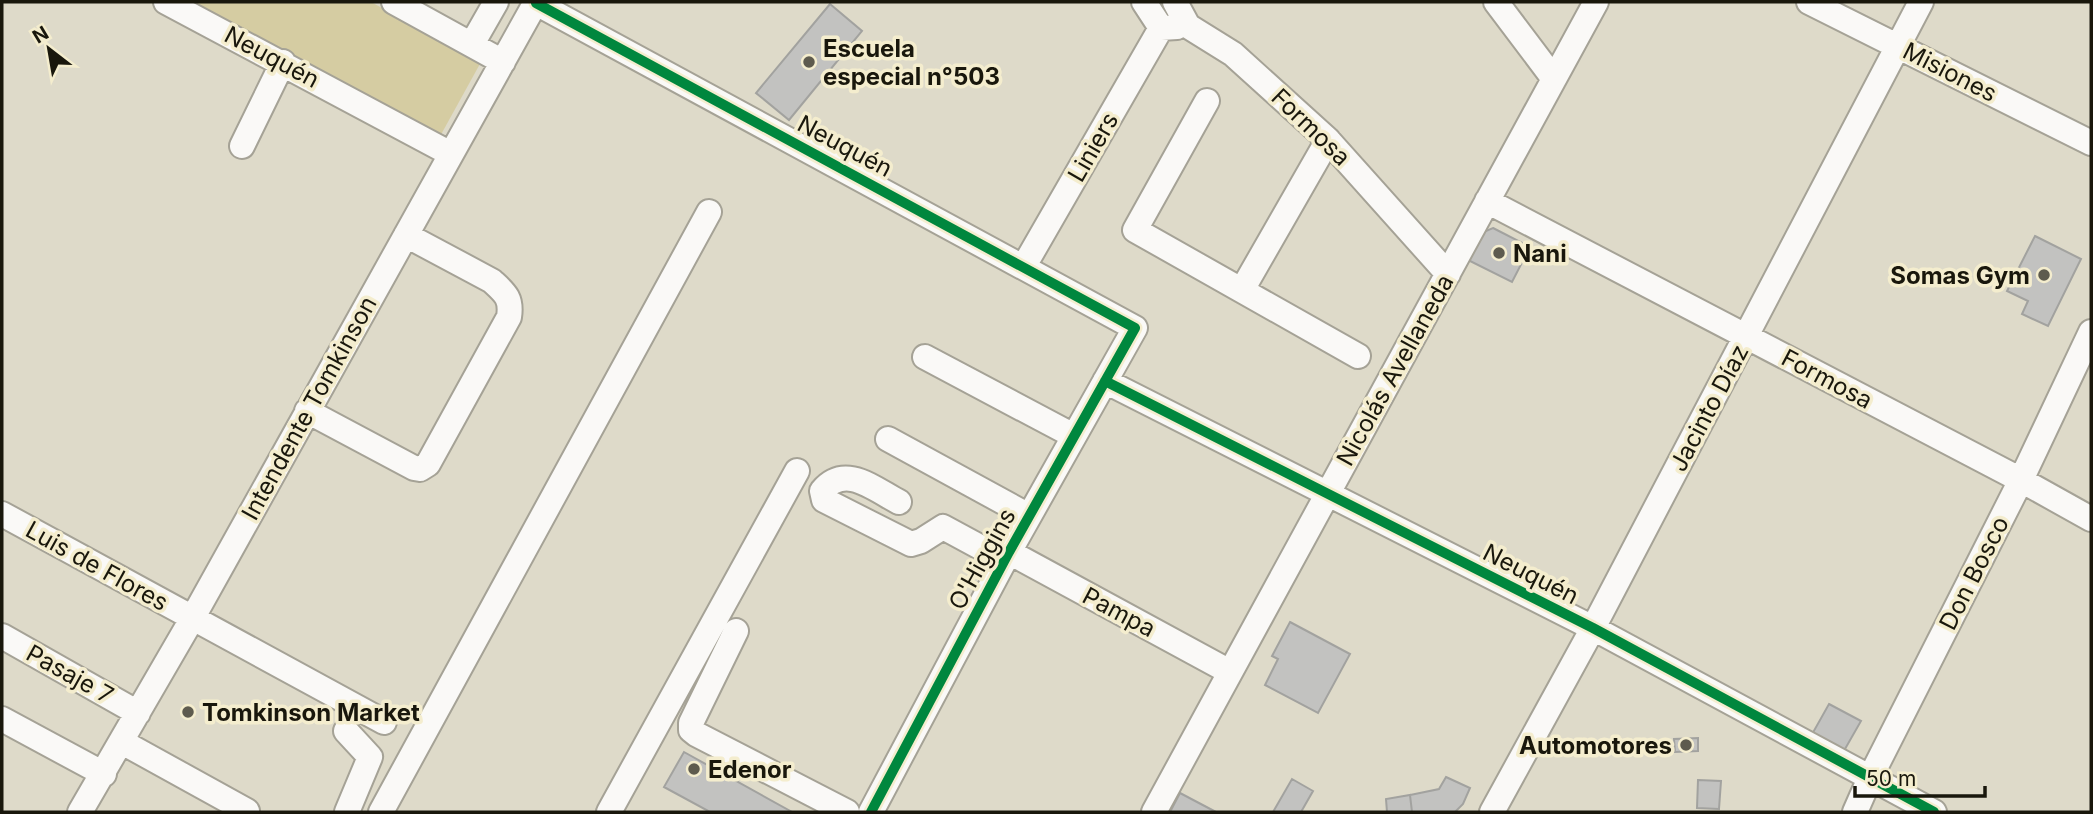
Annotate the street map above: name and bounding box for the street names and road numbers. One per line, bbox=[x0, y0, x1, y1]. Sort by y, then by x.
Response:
street label: Neuquén bbox=[220, 20, 324, 94]
street label: Misiones bbox=[1898, 36, 2002, 108]
street label: Formosa bbox=[1265, 82, 1357, 172]
street label: Liniers bbox=[1062, 107, 1124, 187]
street label: Neuquén bbox=[793, 109, 897, 183]
street label: Nicolás Avellaneda bbox=[1330, 269, 1460, 471]
street label: Intendente Tomkinson bbox=[235, 291, 383, 525]
street label: Jacinto Díaz bbox=[1663, 340, 1755, 476]
street label: Formosa bbox=[1777, 343, 1877, 415]
street label: O'Higgins bbox=[942, 503, 1022, 615]
street label: Don Bosco bbox=[1933, 511, 2015, 635]
street label: Luis de Flores bbox=[21, 515, 173, 617]
street label: Neuquén bbox=[1478, 538, 1584, 610]
street label: Pampa bbox=[1078, 581, 1160, 643]
street label: Pasaje 7 bbox=[21, 638, 119, 710]

